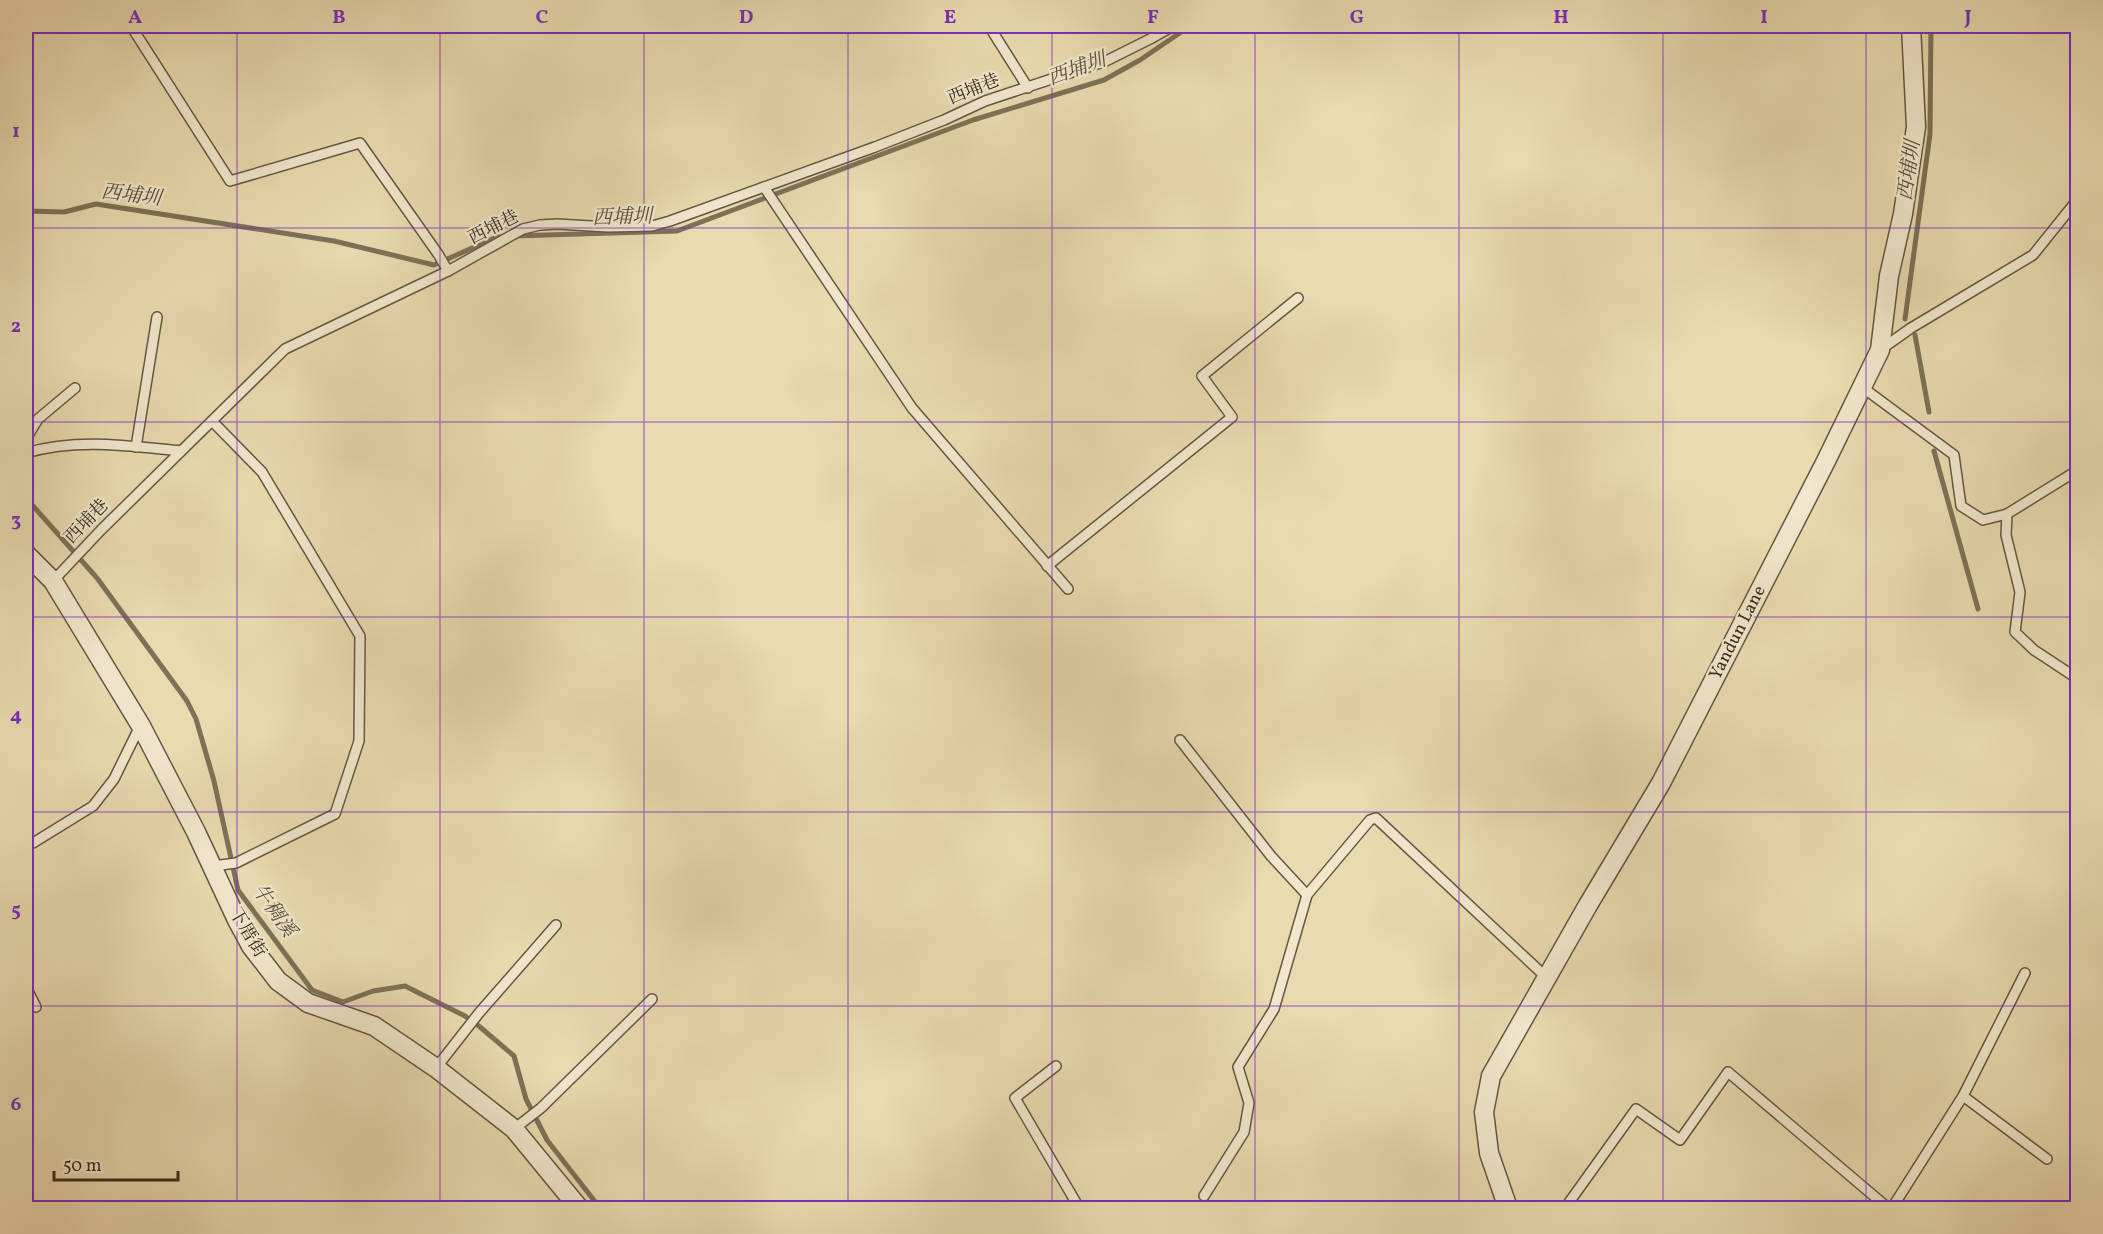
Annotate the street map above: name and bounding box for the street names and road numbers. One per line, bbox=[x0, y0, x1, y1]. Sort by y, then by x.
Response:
street label: 西埔巷 bbox=[944, 68, 1004, 112]
street label: 西埔巷 bbox=[464, 205, 524, 251]
street label: 西埔巷 bbox=[59, 494, 115, 550]
street label: Yandun Lane bbox=[1704, 582, 1772, 684]
street label: 下厝街 bbox=[222, 903, 272, 963]

